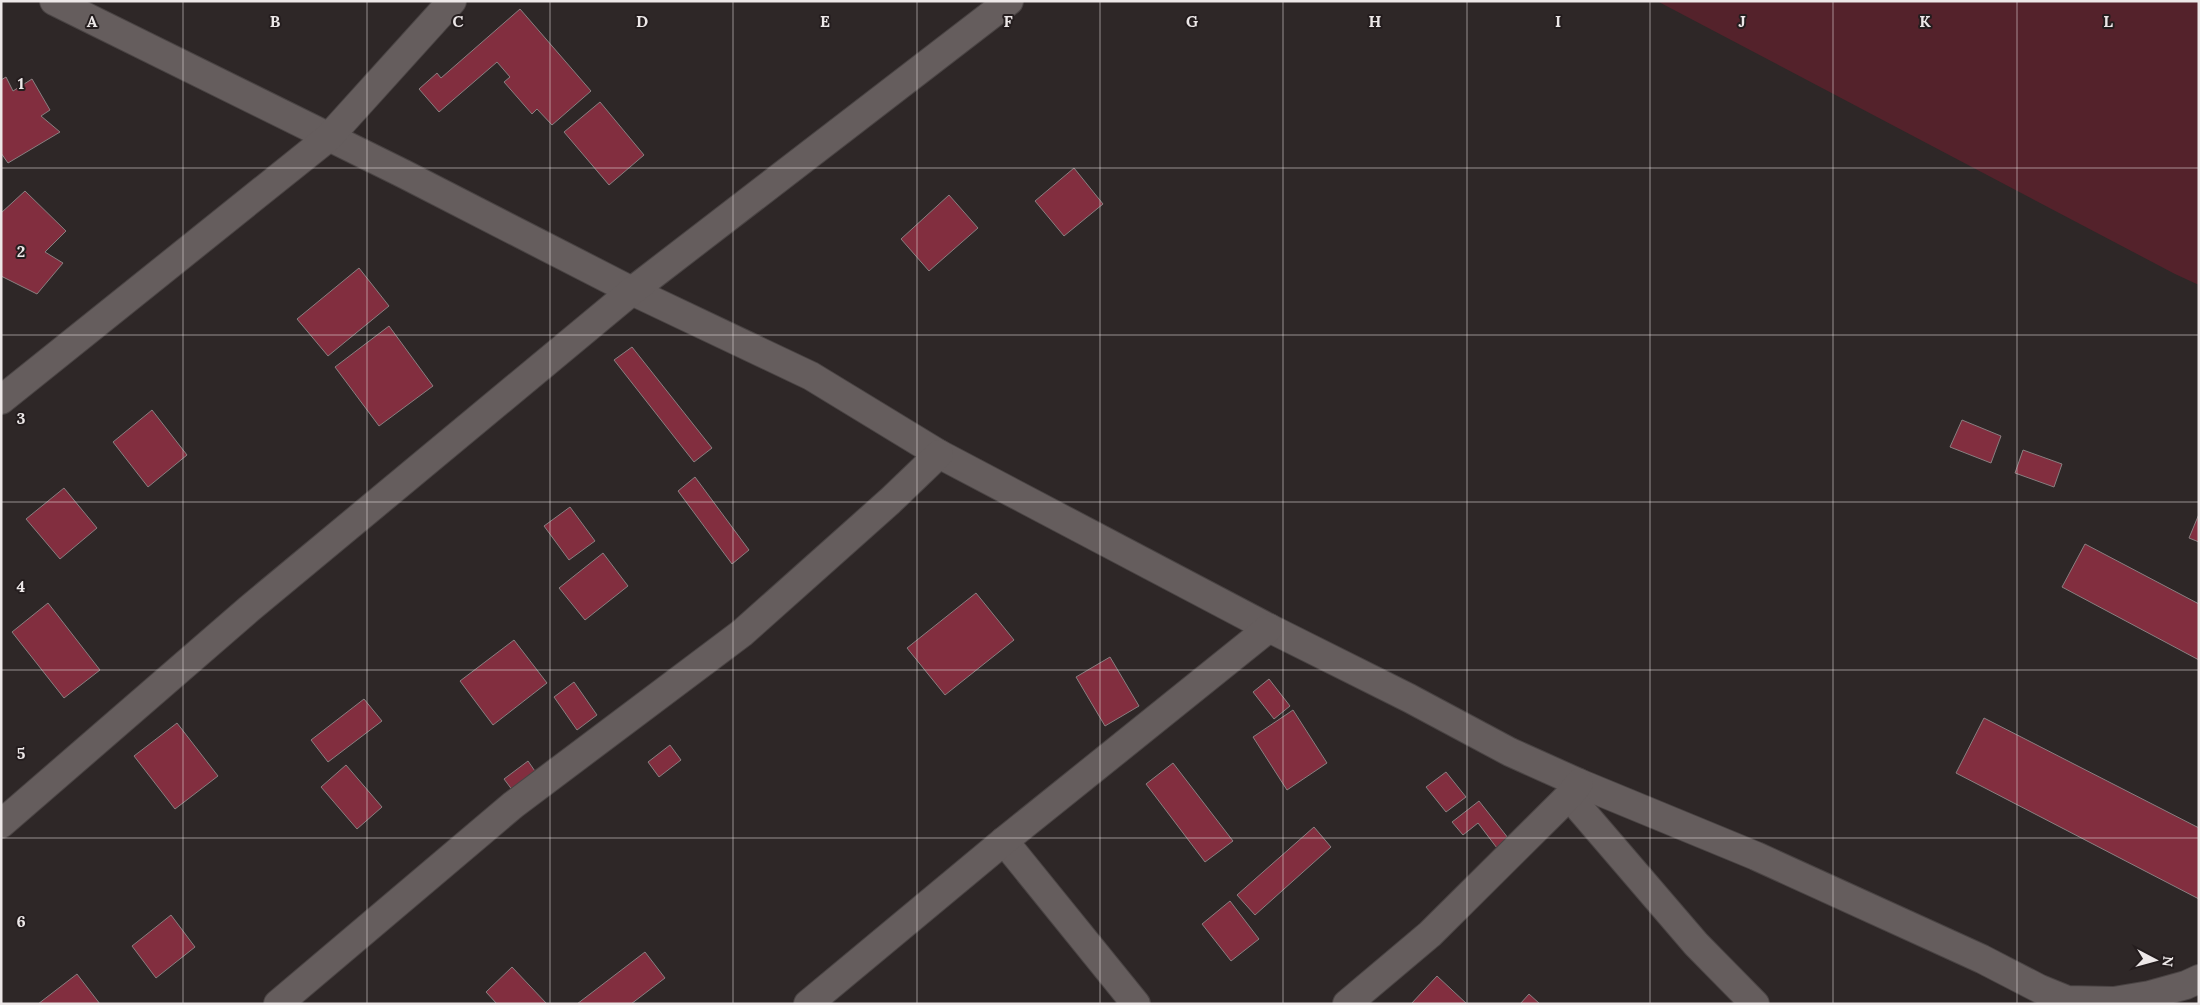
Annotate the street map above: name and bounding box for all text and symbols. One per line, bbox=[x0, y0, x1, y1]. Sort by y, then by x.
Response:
text: A bbox=[87, 11, 98, 31]
text: B bbox=[270, 11, 281, 31]
text: C bbox=[452, 11, 464, 31]
text: D bbox=[636, 11, 648, 31]
text: E bbox=[820, 11, 830, 31]
text: F bbox=[1003, 11, 1013, 31]
text: G bbox=[1186, 11, 1198, 31]
text: H bbox=[1369, 11, 1382, 31]
text: I bbox=[1555, 11, 1561, 31]
text: J bbox=[1738, 11, 1746, 31]
text: K bbox=[1919, 11, 1931, 31]
text: L bbox=[2103, 11, 2113, 31]
text: 1 bbox=[18, 73, 24, 93]
text: 2 bbox=[17, 241, 25, 261]
text: 3 bbox=[17, 408, 26, 428]
text: 4 bbox=[17, 576, 26, 596]
text: 5 bbox=[17, 743, 26, 763]
text: 6 bbox=[16, 911, 26, 931]
north arrow bbox=[2130, 935, 2180, 985]
text: N bbox=[2158, 955, 2177, 968]

